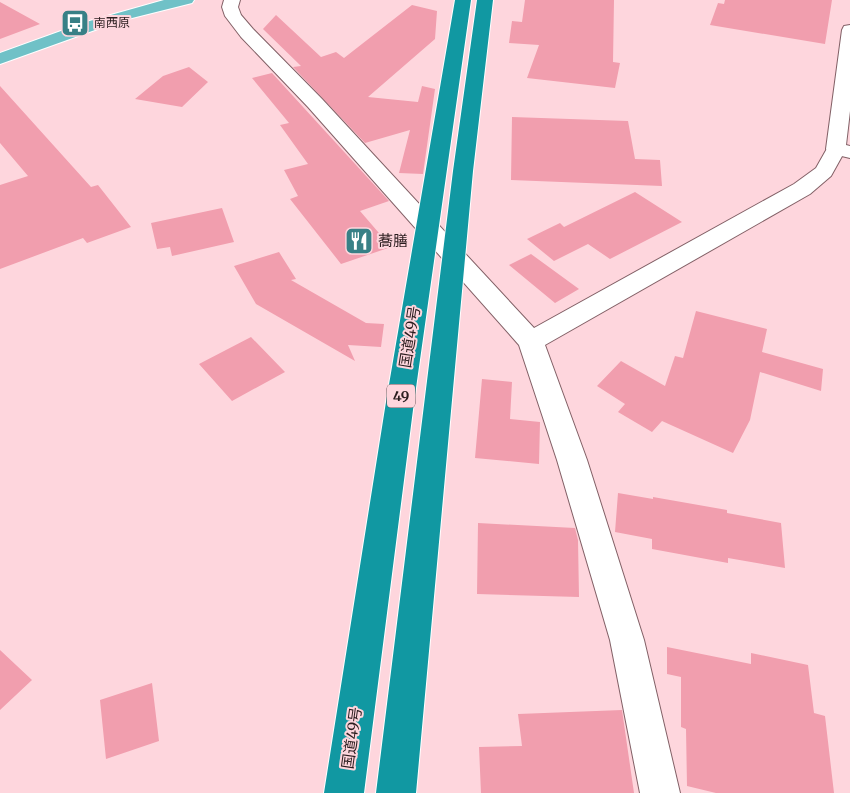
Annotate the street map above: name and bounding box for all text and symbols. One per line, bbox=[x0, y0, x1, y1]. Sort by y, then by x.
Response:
bus stop icon: 南西原 bbox=[60, 8, 90, 38]
place label: 南西原 bbox=[94, 15, 130, 30]
restaurant icon: 蕎膳 bbox=[344, 226, 374, 256]
place label: 蕎膳 bbox=[378, 231, 408, 250]
street label: 国道49号 bbox=[395, 305, 424, 369]
road number: 49 bbox=[387, 384, 415, 408]
street label: 国道49号 bbox=[338, 706, 365, 770]

